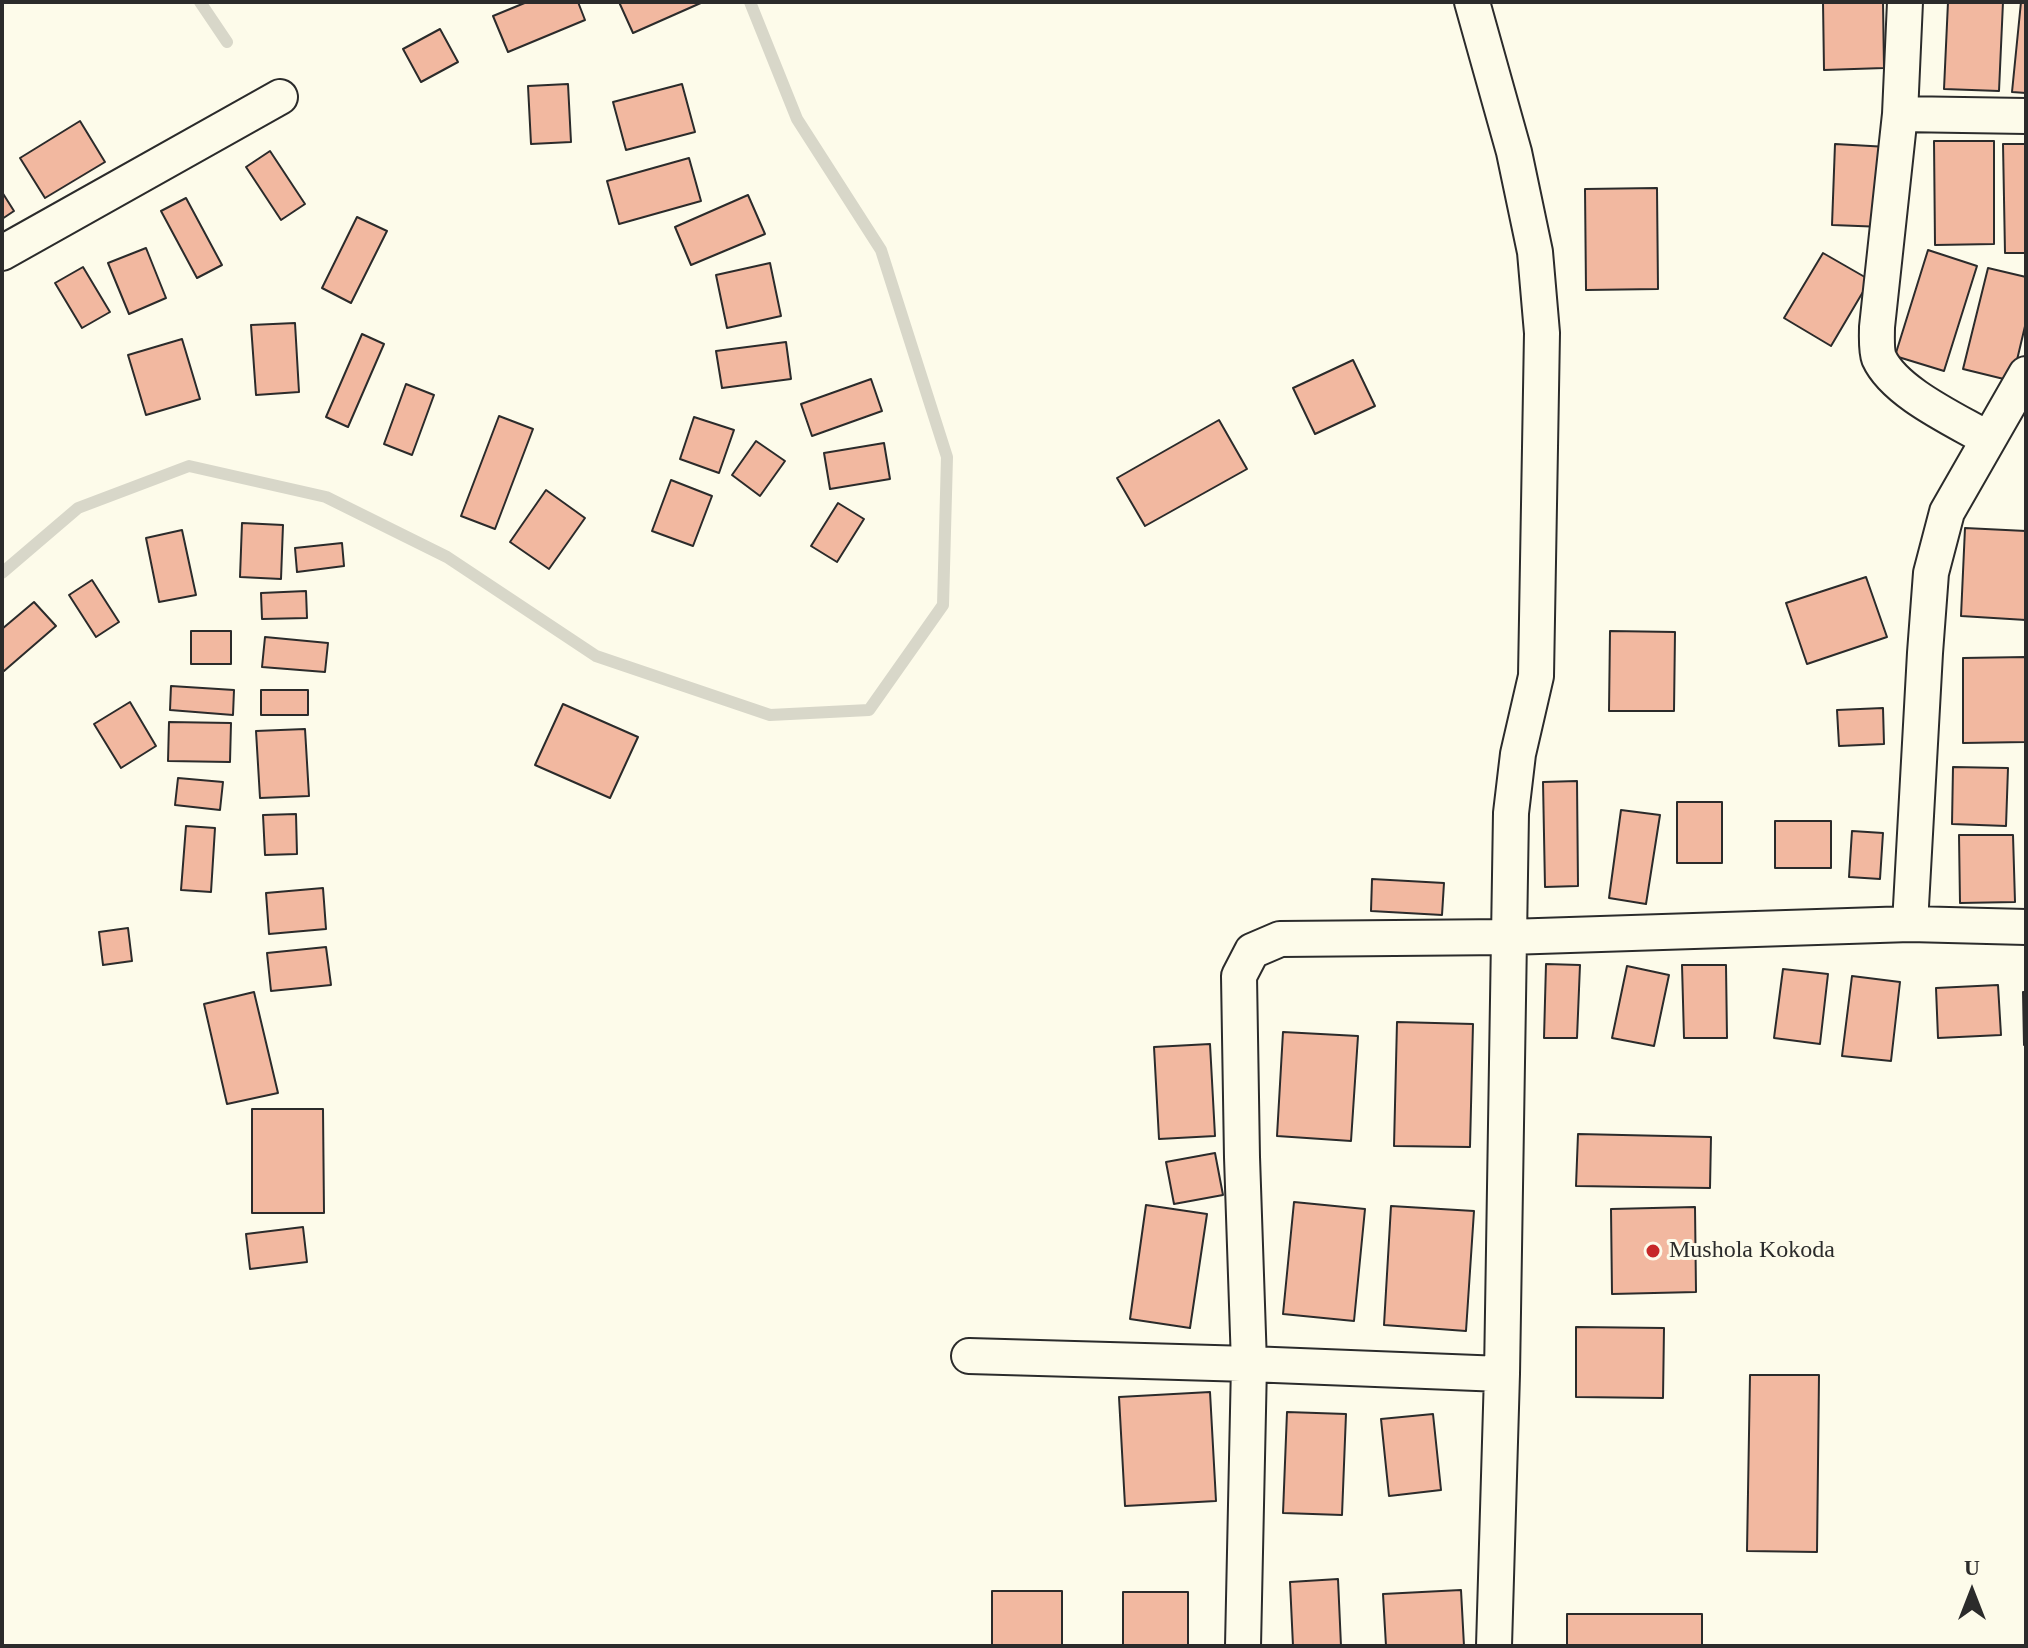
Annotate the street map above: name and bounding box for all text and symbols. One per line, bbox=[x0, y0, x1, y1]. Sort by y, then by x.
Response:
place label: Mushola Kokoda bbox=[1669, 1237, 1835, 1265]
marker: Mushola Kokoda bbox=[1644, 1242, 1662, 1260]
north arrow bbox=[1932, 1552, 2012, 1632]
text: U bbox=[1964, 1555, 1980, 1580]

